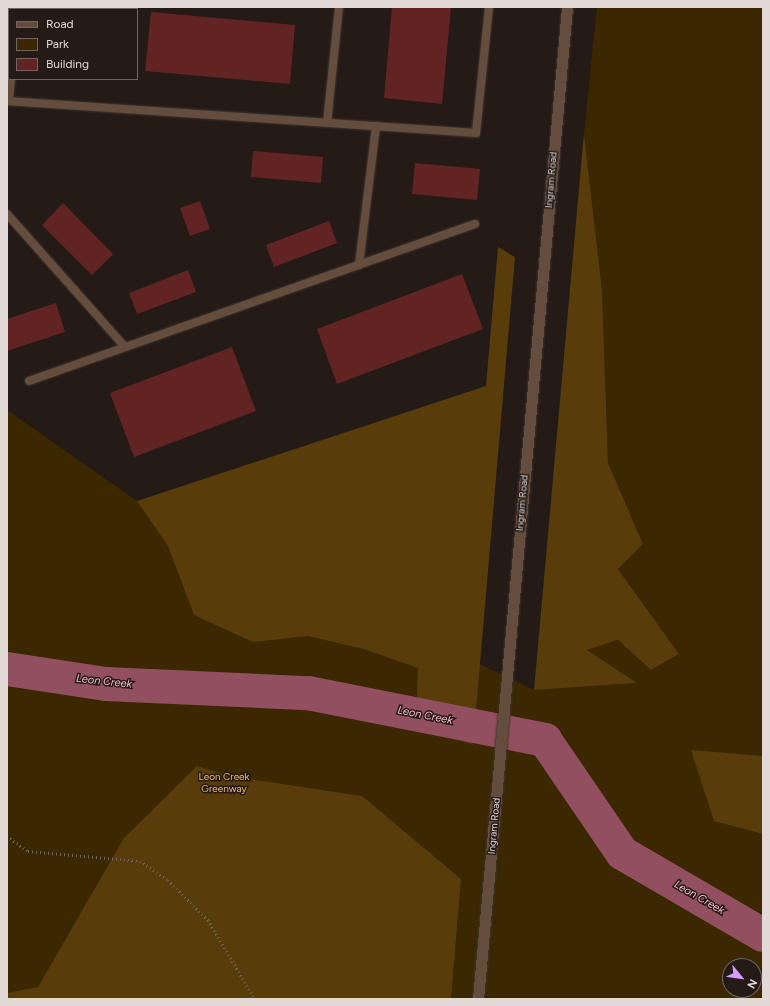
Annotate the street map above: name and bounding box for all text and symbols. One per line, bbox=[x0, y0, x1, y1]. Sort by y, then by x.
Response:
legend bbox=[8, 8, 138, 80]
text: Road bbox=[46, 17, 74, 31]
text: Park bbox=[46, 37, 69, 51]
text: Building bbox=[46, 57, 89, 71]
street label: Ingram Road bbox=[543, 151, 559, 209]
street label: Ingram Road bbox=[514, 474, 530, 532]
water label: Leon Creek bbox=[75, 673, 133, 691]
water label: Leon Creek bbox=[396, 704, 454, 728]
park label: Leon Creek Greenway bbox=[199, 770, 249, 794]
street label: Ingram Road bbox=[486, 797, 502, 855]
water label: Leon Creek bbox=[671, 878, 727, 918]
north arrow bbox=[722, 958, 762, 998]
text: N bbox=[744, 977, 760, 990]

